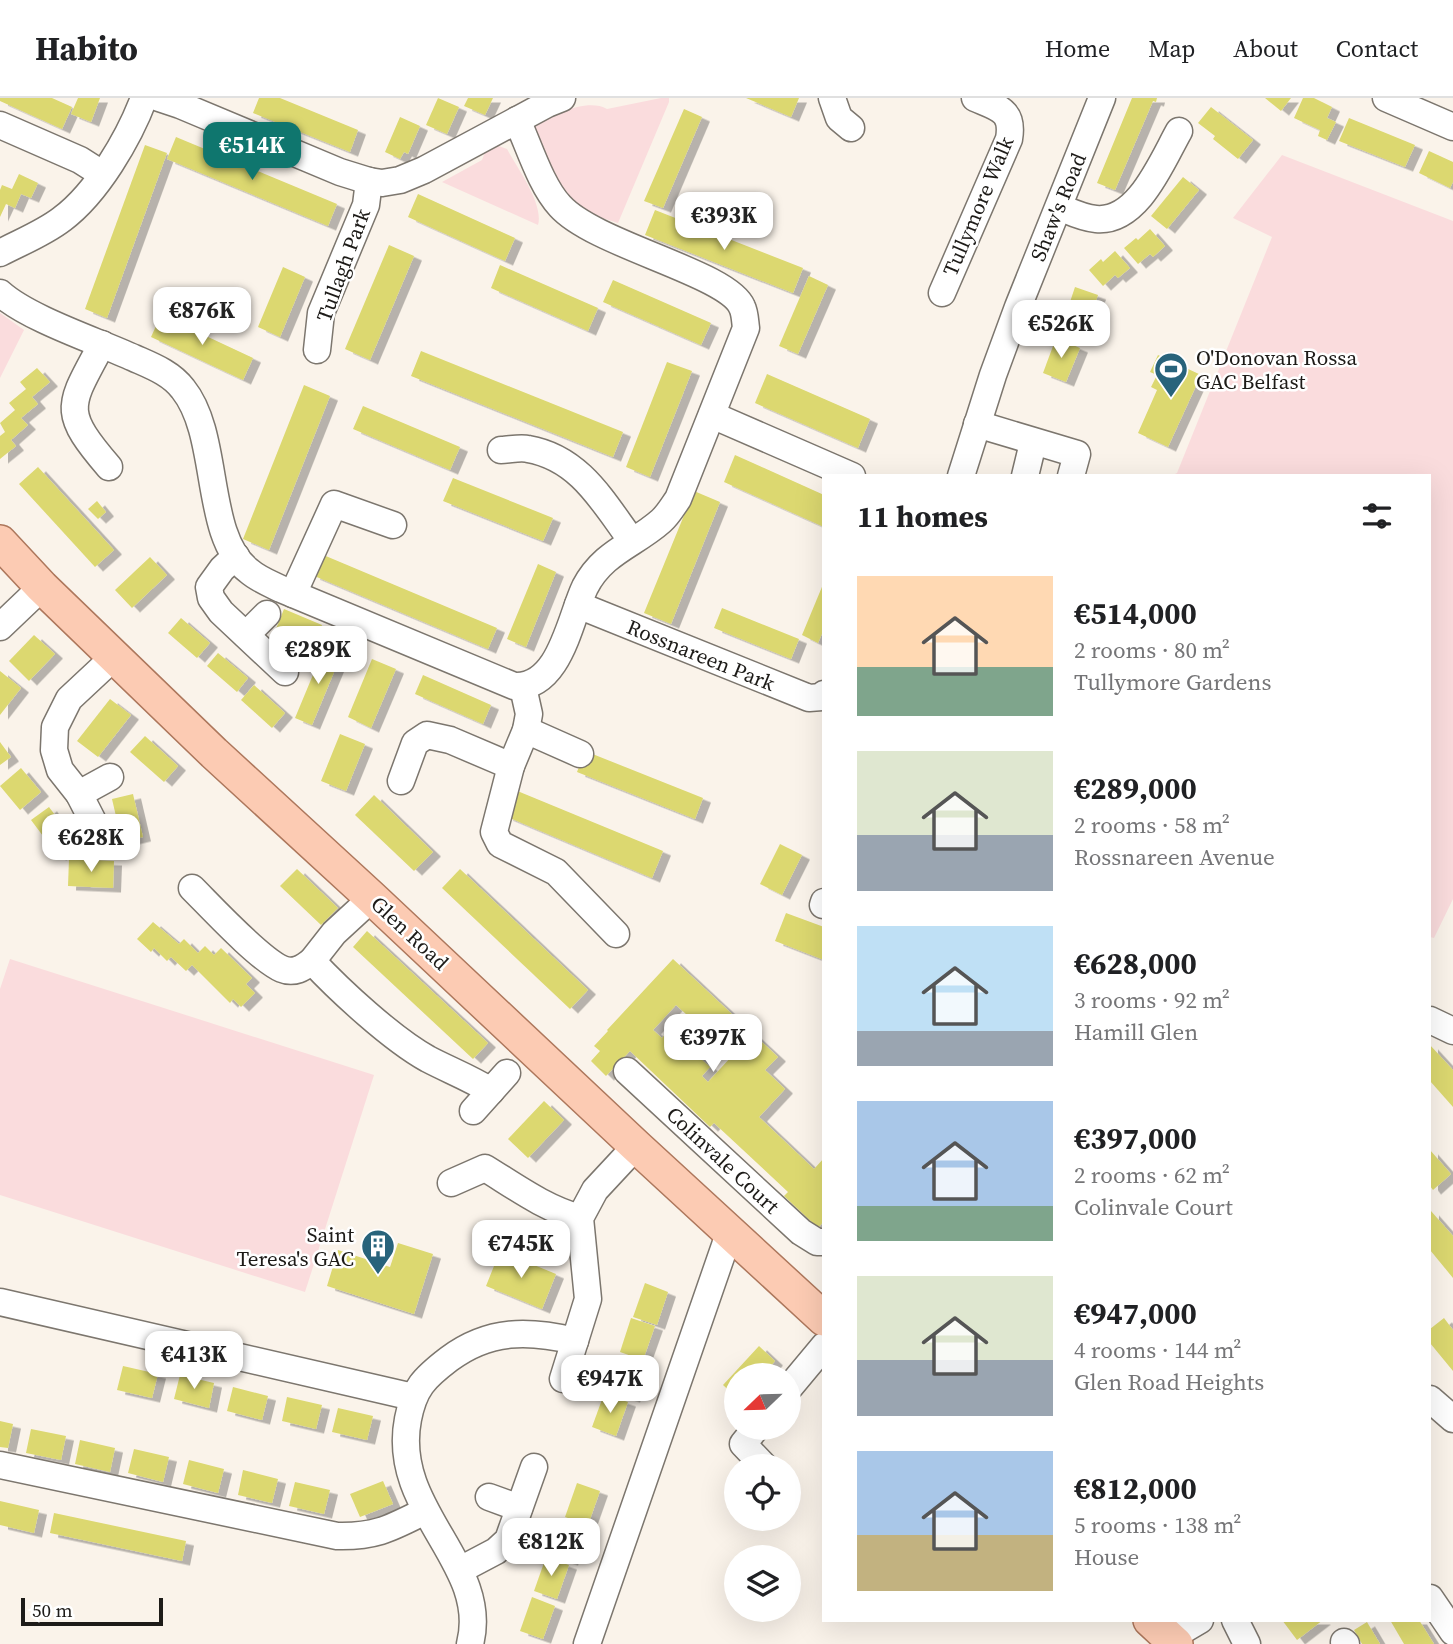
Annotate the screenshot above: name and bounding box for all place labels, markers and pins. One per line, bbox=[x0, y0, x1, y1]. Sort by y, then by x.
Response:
pin: €514K bbox=[203, 122, 301, 182]
pin: €393K bbox=[675, 192, 773, 252]
pin: €876K bbox=[153, 288, 251, 347]
pin: €526K bbox=[1012, 300, 1110, 360]
place label: O'Donovan Rossa GAC Belfast bbox=[1196, 343, 1357, 396]
sports icon: O'Donovan Rossa GAC Belfast bbox=[1152, 350, 1190, 399]
pin: €289K bbox=[269, 626, 367, 686]
pin: €628K bbox=[42, 814, 140, 874]
pin: €397K bbox=[664, 1014, 762, 1074]
place label: Saint Teresa's GAC bbox=[236, 1220, 354, 1273]
pin: €745K bbox=[472, 1220, 570, 1280]
building icon: Saint Teresa's GAC bbox=[359, 1227, 397, 1276]
pin: €413K bbox=[145, 1332, 243, 1391]
pin: €947K bbox=[561, 1356, 659, 1415]
pin: €812K bbox=[502, 1518, 600, 1578]

